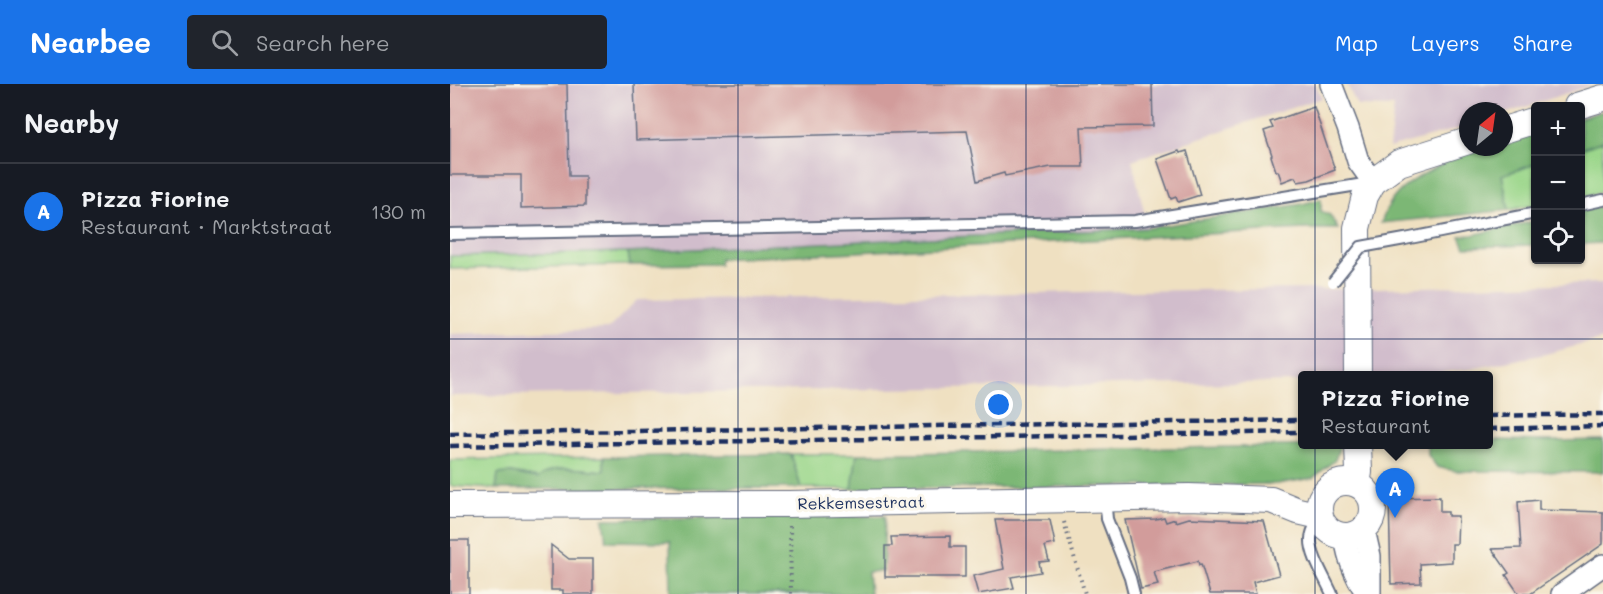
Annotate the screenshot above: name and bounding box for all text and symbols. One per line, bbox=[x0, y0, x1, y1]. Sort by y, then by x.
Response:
search box bbox=[187, 15, 607, 69]
text: Nearbee bbox=[30, 24, 151, 60]
icon: search bbox=[208, 26, 241, 59]
text: Search here bbox=[256, 28, 390, 57]
text: Map bbox=[1335, 29, 1378, 56]
text: Layers bbox=[1411, 29, 1480, 56]
text: Share bbox=[1513, 29, 1573, 56]
north arrow bbox=[1459, 102, 1513, 156]
map controls bbox=[1531, 102, 1585, 264]
button: + bbox=[1531, 102, 1585, 156]
text: Nearby bbox=[24, 106, 119, 140]
button: − bbox=[1531, 156, 1585, 210]
text: Pizza Fiorine bbox=[81, 184, 229, 213]
text: A bbox=[37, 198, 50, 224]
text: 130 m bbox=[371, 198, 426, 224]
button: locate bbox=[1531, 210, 1585, 264]
text: Restaurant · Marktstraat bbox=[81, 213, 332, 239]
popup bbox=[1298, 371, 1493, 449]
text: Pizza Fiorine bbox=[1321, 383, 1470, 412]
your location bbox=[984, 390, 1013, 419]
text: Restaurant bbox=[1321, 412, 1431, 438]
pin: A bbox=[1376, 468, 1414, 518]
street label: Rekkemsestraat bbox=[797, 490, 925, 514]

